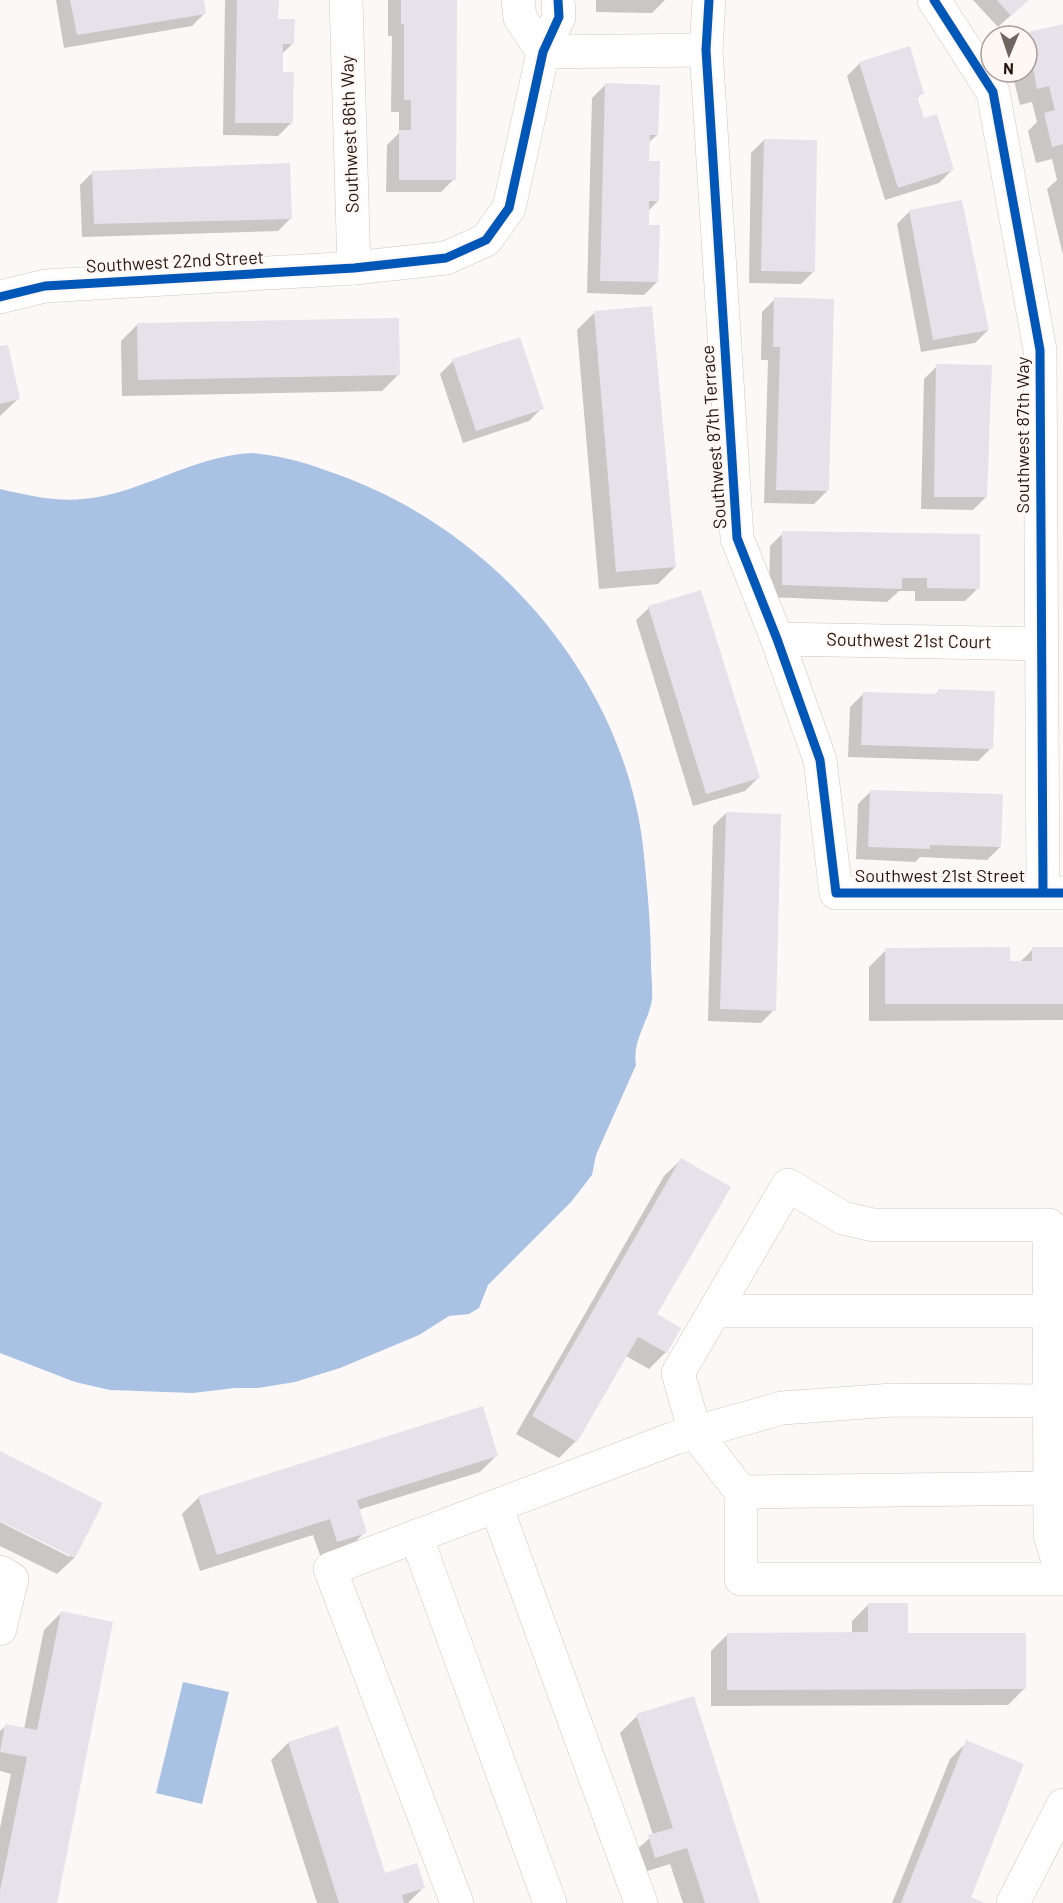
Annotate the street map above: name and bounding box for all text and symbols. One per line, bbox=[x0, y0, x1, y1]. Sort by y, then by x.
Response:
north arrow bbox=[979, 24, 1039, 84]
street label: Southwest 86th Way bbox=[335, 55, 363, 213]
text: N bbox=[1003, 60, 1014, 79]
street label: Southwest 22nd Street bbox=[85, 245, 265, 277]
street label: Southwest 87th Terrace bbox=[696, 344, 730, 530]
street label: Southwest 87th Way bbox=[1011, 356, 1033, 514]
street label: Southwest 21st Court bbox=[826, 628, 992, 652]
street label: Southwest 21st Street bbox=[855, 864, 1025, 886]

